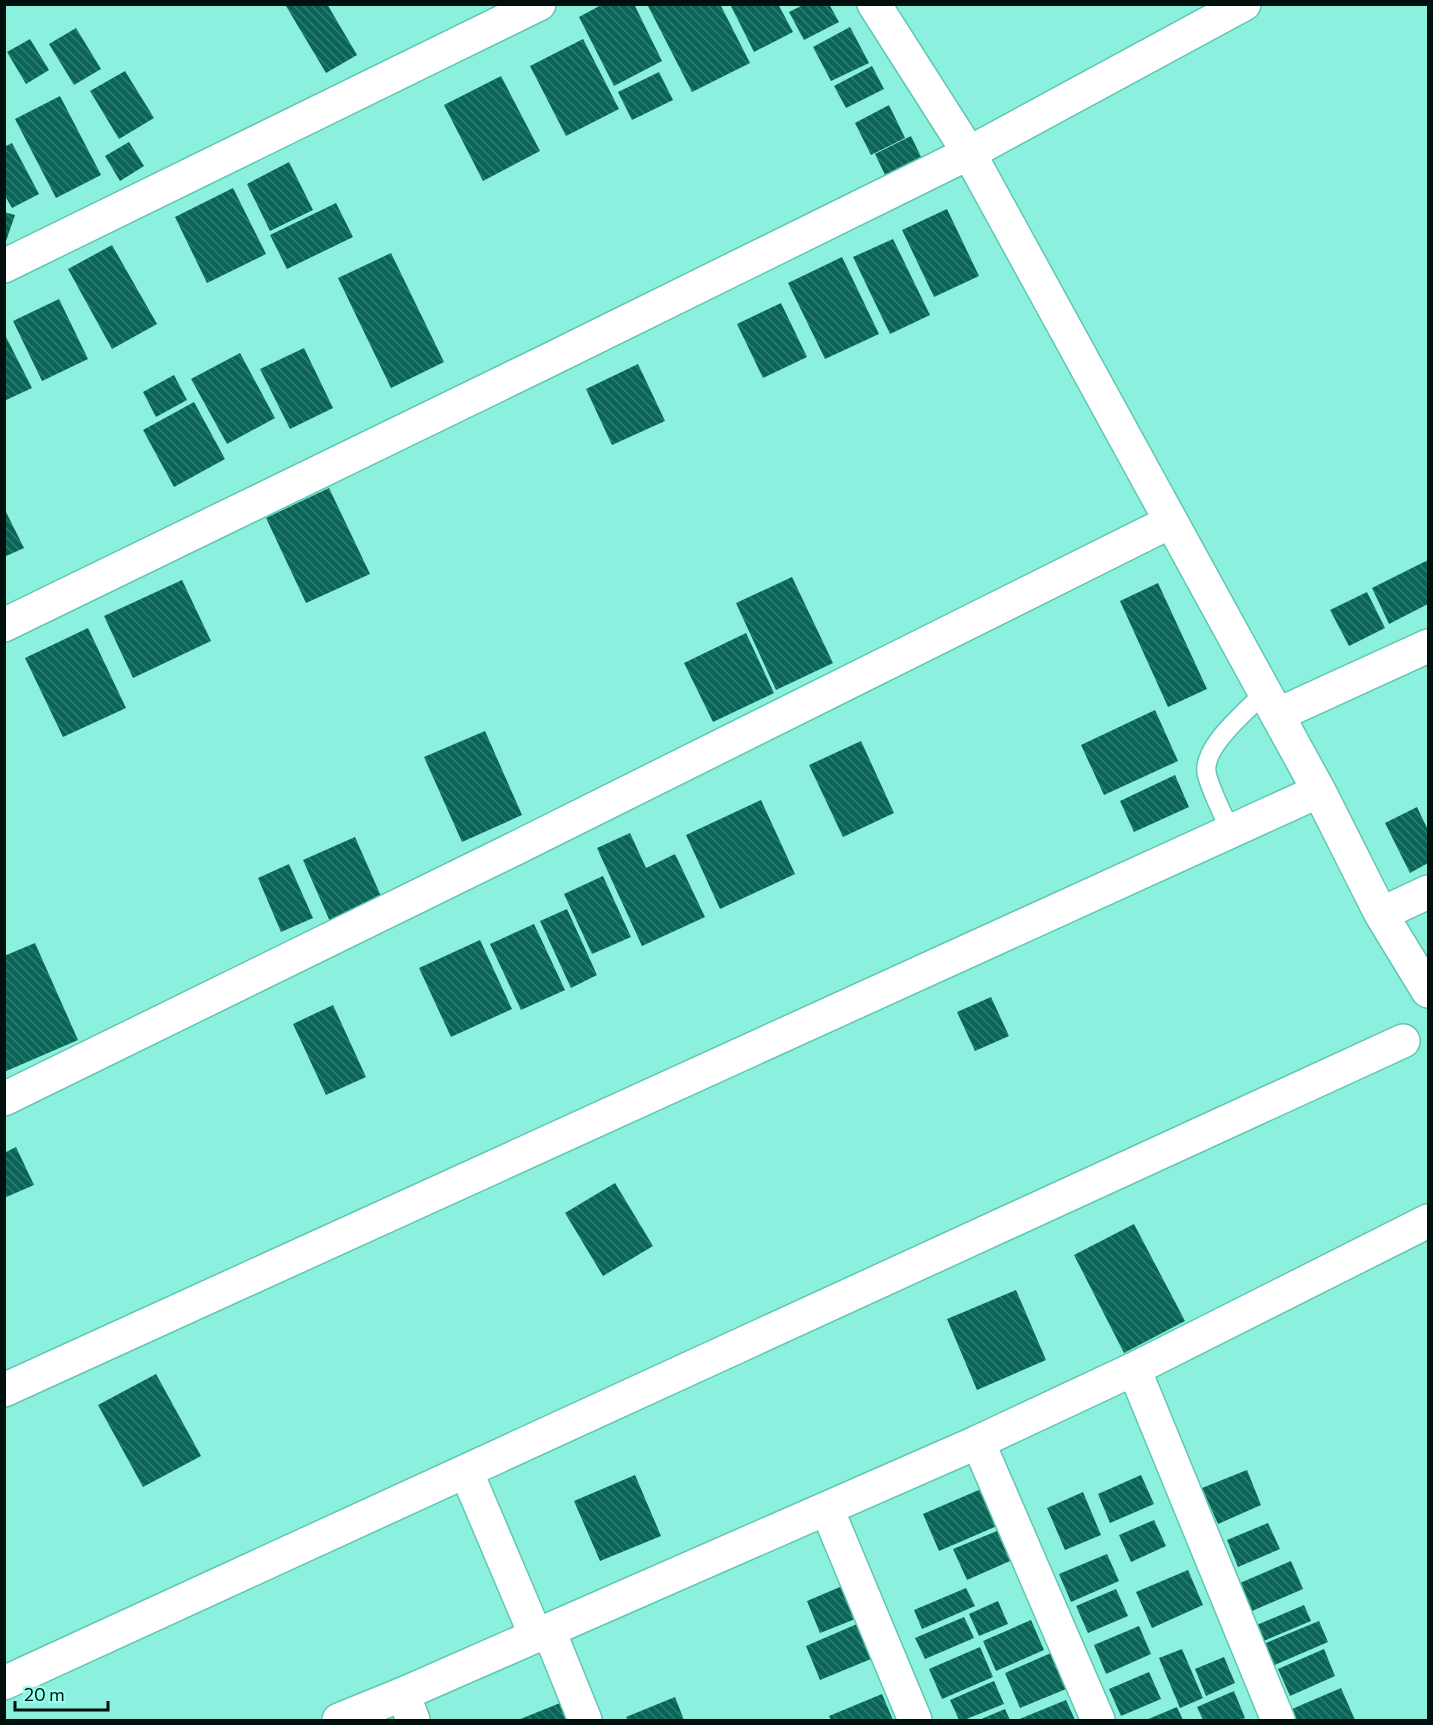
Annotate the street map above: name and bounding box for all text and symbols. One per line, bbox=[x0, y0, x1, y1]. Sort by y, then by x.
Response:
scale bar bbox=[15, 1674, 108, 1712]
text: 20 m bbox=[24, 1683, 65, 1705]

